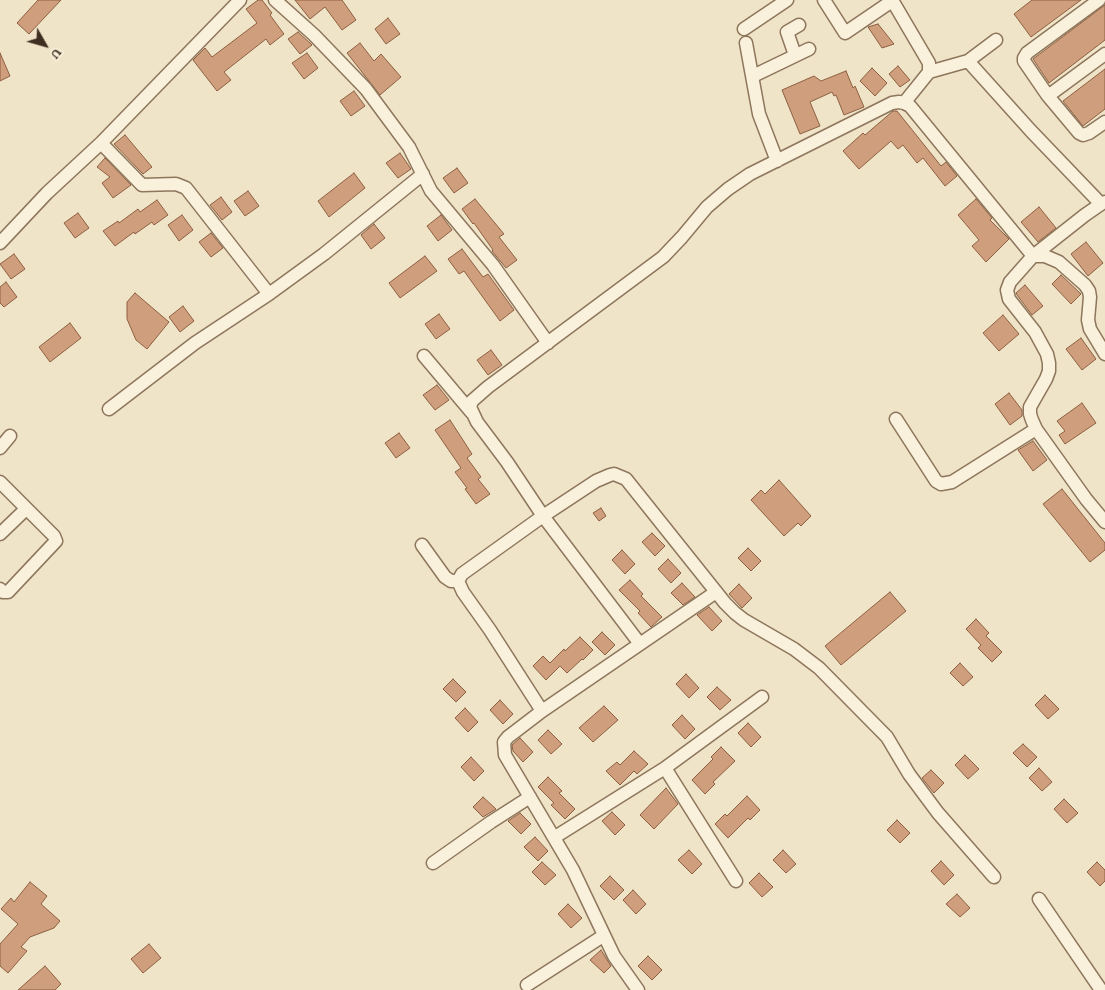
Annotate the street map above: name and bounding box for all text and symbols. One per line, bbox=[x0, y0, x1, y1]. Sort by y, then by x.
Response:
north arrow bbox=[20, 20, 70, 70]
text: U bbox=[48, 46, 66, 63]

